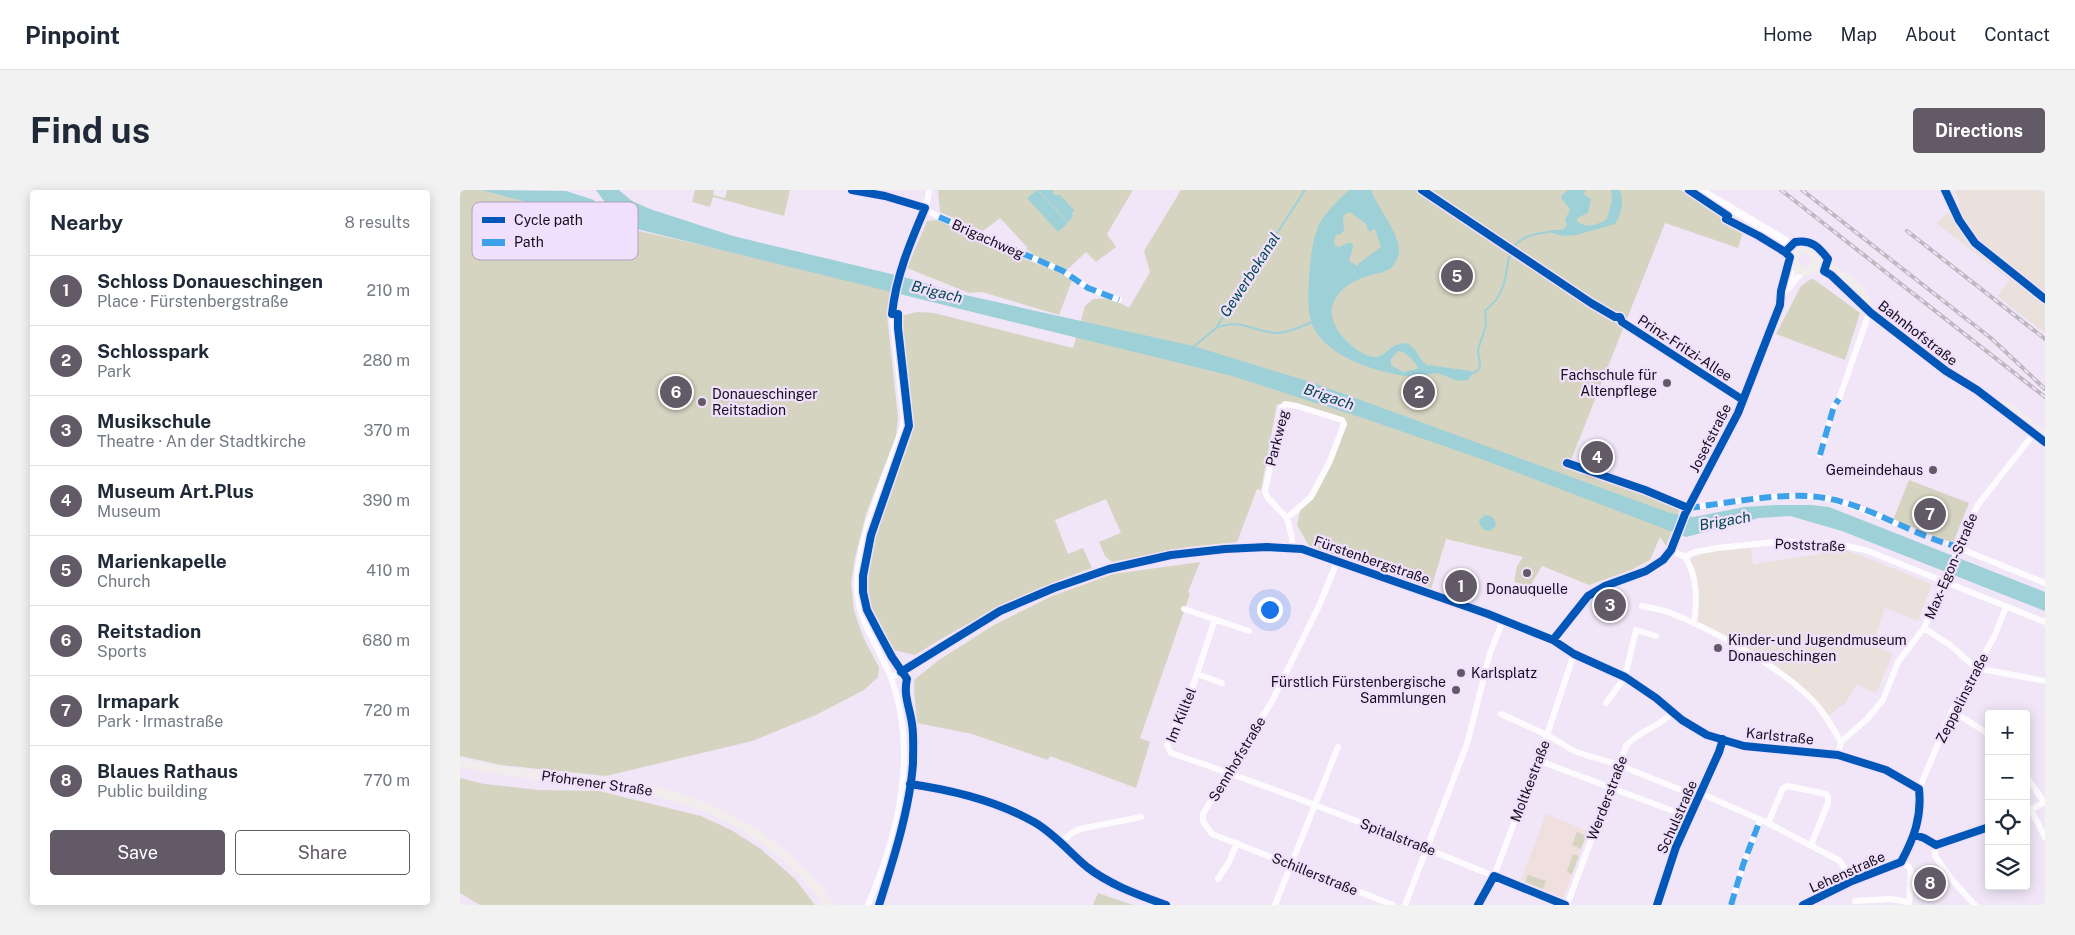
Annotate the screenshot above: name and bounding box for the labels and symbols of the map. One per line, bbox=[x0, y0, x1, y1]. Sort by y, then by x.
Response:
legend bbox=[472, 202, 638, 260]
text: Cycle path bbox=[514, 212, 583, 228]
street label: Brigachweg bbox=[949, 216, 1027, 262]
water label: Gewerbekanal bbox=[1216, 229, 1283, 320]
text: Path bbox=[514, 234, 544, 250]
pin: 5 bbox=[1441, 257, 1473, 295]
water label: Brigach bbox=[910, 277, 964, 306]
street label: Bahnhofstraße bbox=[1875, 297, 1961, 369]
street label: Prinz-Fritzi-Allee bbox=[1635, 312, 1735, 384]
place label: Fachschule für Altenpflege bbox=[1560, 367, 1657, 399]
pin: 6 bbox=[660, 373, 692, 411]
pin: 2 bbox=[1403, 373, 1435, 411]
marker: Fachschule für Altenpflege bbox=[1661, 377, 1673, 389]
water label: Brigach bbox=[1302, 380, 1356, 413]
place label: Donaueschinger Reitstadion bbox=[712, 386, 818, 418]
marker: Donaueschinger Reitstadion bbox=[696, 396, 708, 408]
street label: Josefstraße bbox=[1686, 401, 1734, 475]
street label: Parkweg bbox=[1262, 408, 1292, 468]
pin: 4 bbox=[1581, 438, 1613, 476]
place label: Gemeindehaus bbox=[1826, 462, 1923, 478]
marker: Gemeindehaus bbox=[1927, 464, 1939, 476]
pin: 7 bbox=[1914, 495, 1946, 533]
water label: Brigach bbox=[1698, 508, 1752, 533]
street label: Max-Egon-Straße bbox=[1921, 510, 1981, 622]
street label: Fürstenbergstraße bbox=[1312, 533, 1432, 587]
street label: Poststraße bbox=[1774, 536, 1846, 554]
pin: 1 bbox=[1445, 567, 1477, 605]
marker: Donauquelle bbox=[1521, 567, 1533, 579]
place label: Donauquelle bbox=[1486, 581, 1568, 597]
pin: 3 bbox=[1594, 586, 1626, 624]
your location bbox=[1257, 597, 1283, 623]
place label: Kinder- und Jugendmuseum Donaueschingen bbox=[1728, 632, 1907, 664]
marker: Kinder- und Jugendmuseum Donaueschingen bbox=[1712, 642, 1724, 654]
street label: Zeppelinstraße bbox=[1933, 650, 1992, 746]
place label: Karlsplatz bbox=[1471, 665, 1537, 681]
marker: Karlsplatz bbox=[1455, 667, 1467, 679]
place label: Fürstlich Fürstenbergische Sammlungen bbox=[1271, 674, 1446, 706]
marker: Fürstlich Fürstenbergische Sammlungen bbox=[1450, 684, 1462, 696]
street label: Im Killtel bbox=[1163, 685, 1199, 745]
street label: Sennhofstraße bbox=[1205, 714, 1269, 804]
street label: Karlstraße bbox=[1745, 724, 1815, 748]
street label: Moltkestraße bbox=[1507, 738, 1553, 824]
street label: Werderstraße bbox=[1584, 753, 1630, 843]
street label: Pfohrener Straße bbox=[540, 767, 654, 799]
street label: Schulstraße bbox=[1654, 778, 1700, 856]
street label: Spitalstraße bbox=[1358, 815, 1438, 859]
street label: Lehenstraße bbox=[1807, 848, 1887, 896]
street label: Schillerstraße bbox=[1270, 849, 1360, 899]
pin: 8 bbox=[1914, 864, 1946, 902]

